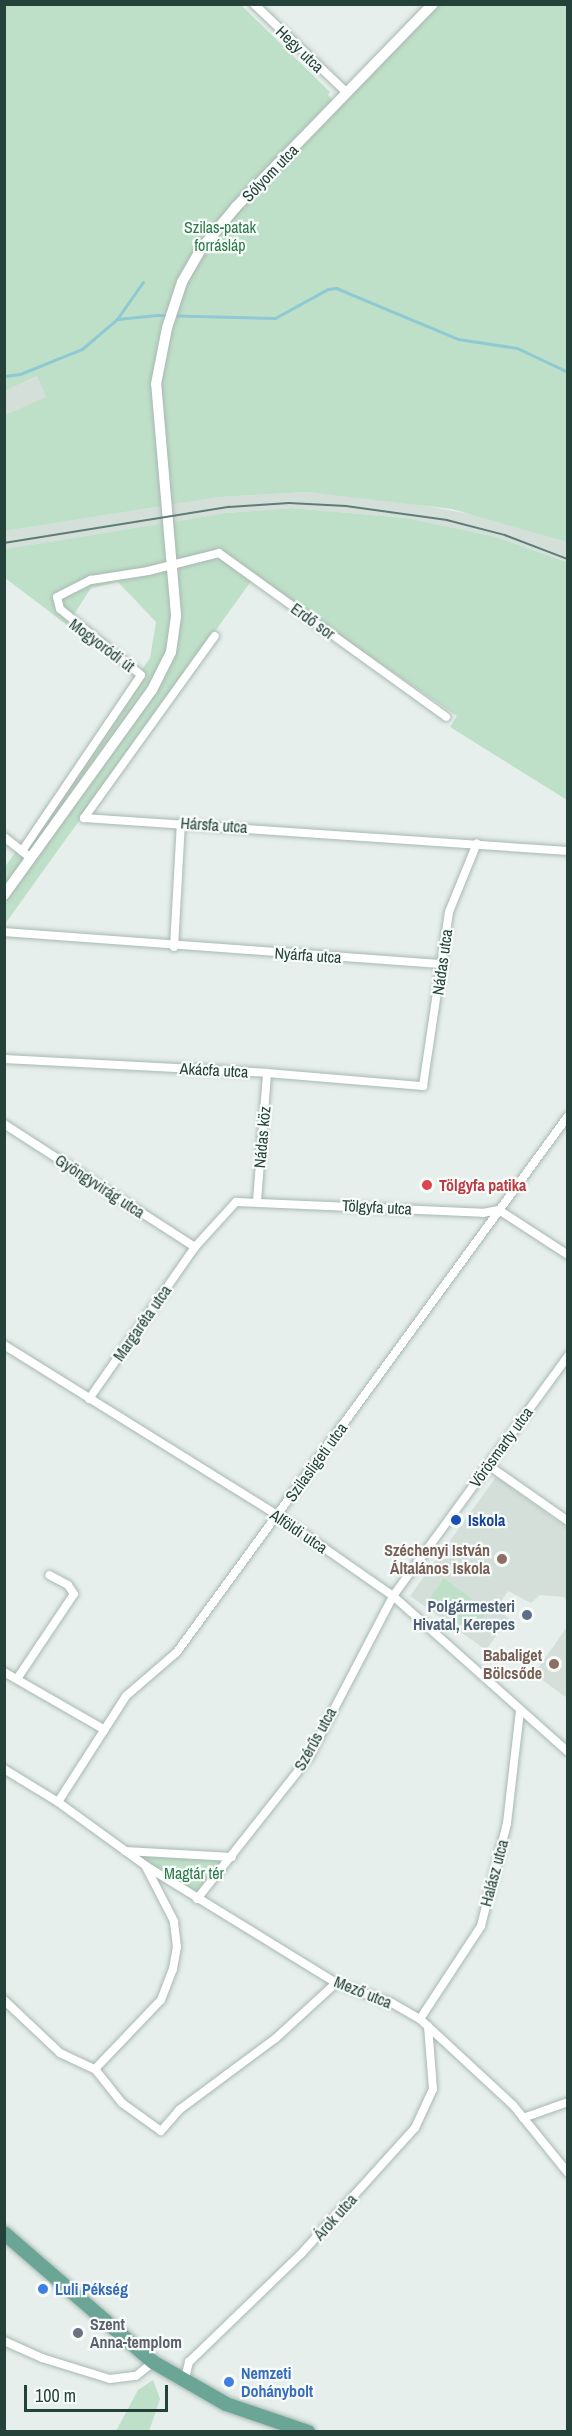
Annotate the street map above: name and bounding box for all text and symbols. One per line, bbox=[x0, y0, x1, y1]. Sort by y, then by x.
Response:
street label: Hegy utca bbox=[272, 22, 328, 76]
street label: Sólyom utca bbox=[238, 140, 302, 206]
park label: Szilas-patak forrásláp bbox=[184, 217, 256, 255]
street label: Erdő sor bbox=[287, 599, 339, 643]
street label: Mogyoródi út bbox=[66, 614, 138, 676]
street label: Hársfa utca bbox=[180, 813, 248, 837]
street label: Nádas utca bbox=[428, 928, 456, 996]
street label: Nyárfa utca bbox=[274, 943, 342, 967]
street label: Akácfa utca bbox=[179, 1059, 249, 1081]
street label: Nádas köz bbox=[250, 1105, 274, 1169]
street label: Gyöngyvirág utca bbox=[52, 1150, 148, 1222]
place label: Tölgyfa patika bbox=[439, 1175, 526, 1195]
marker: Tölgyfa patika bbox=[420, 1178, 434, 1192]
street label: Tölgyfa utca bbox=[342, 1196, 412, 1218]
street label: Margaréta utca bbox=[109, 1281, 175, 1365]
street label: Vörösmarty utca bbox=[465, 1403, 537, 1491]
street label: Szilasligeti utca bbox=[281, 1419, 351, 1505]
street label: Alföldi utca bbox=[267, 1505, 331, 1557]
place label: Iskola bbox=[468, 1510, 505, 1530]
marker: Iskola bbox=[449, 1513, 463, 1527]
place label: Széchenyi István Általános Iskola bbox=[384, 1540, 490, 1578]
marker: Széchenyi István Általános Iskola bbox=[495, 1552, 509, 1566]
place label: Polgármesteri Hivatal, Kerepes bbox=[413, 1596, 515, 1634]
marker: Polgármesteri Hivatal, Kerepes bbox=[520, 1608, 534, 1622]
place label: Babaliget Bölcsőde bbox=[483, 1645, 542, 1683]
marker: Babaliget Bölcsőde bbox=[547, 1657, 561, 1671]
street label: Szérűs utca bbox=[290, 1704, 340, 1774]
street label: Halász utca bbox=[476, 1837, 512, 1909]
park label: Magtár tér bbox=[164, 1863, 224, 1883]
street label: Mező utca bbox=[331, 1972, 395, 2012]
street label: Árok utca bbox=[309, 2190, 361, 2244]
place label: Luli Pékség bbox=[55, 2279, 128, 2299]
marker: Luli Pékség bbox=[36, 2282, 50, 2296]
place label: Szent Anna-templom bbox=[90, 2314, 182, 2352]
marker: Szent Anna-templom bbox=[71, 2326, 85, 2340]
place label: Nemzeti Dohánybolt bbox=[241, 2363, 313, 2401]
scale bar bbox=[27, 2373, 171, 2411]
marker: Nemzeti Dohánybolt bbox=[222, 2375, 236, 2389]
text: 100 m bbox=[35, 2383, 76, 2408]

